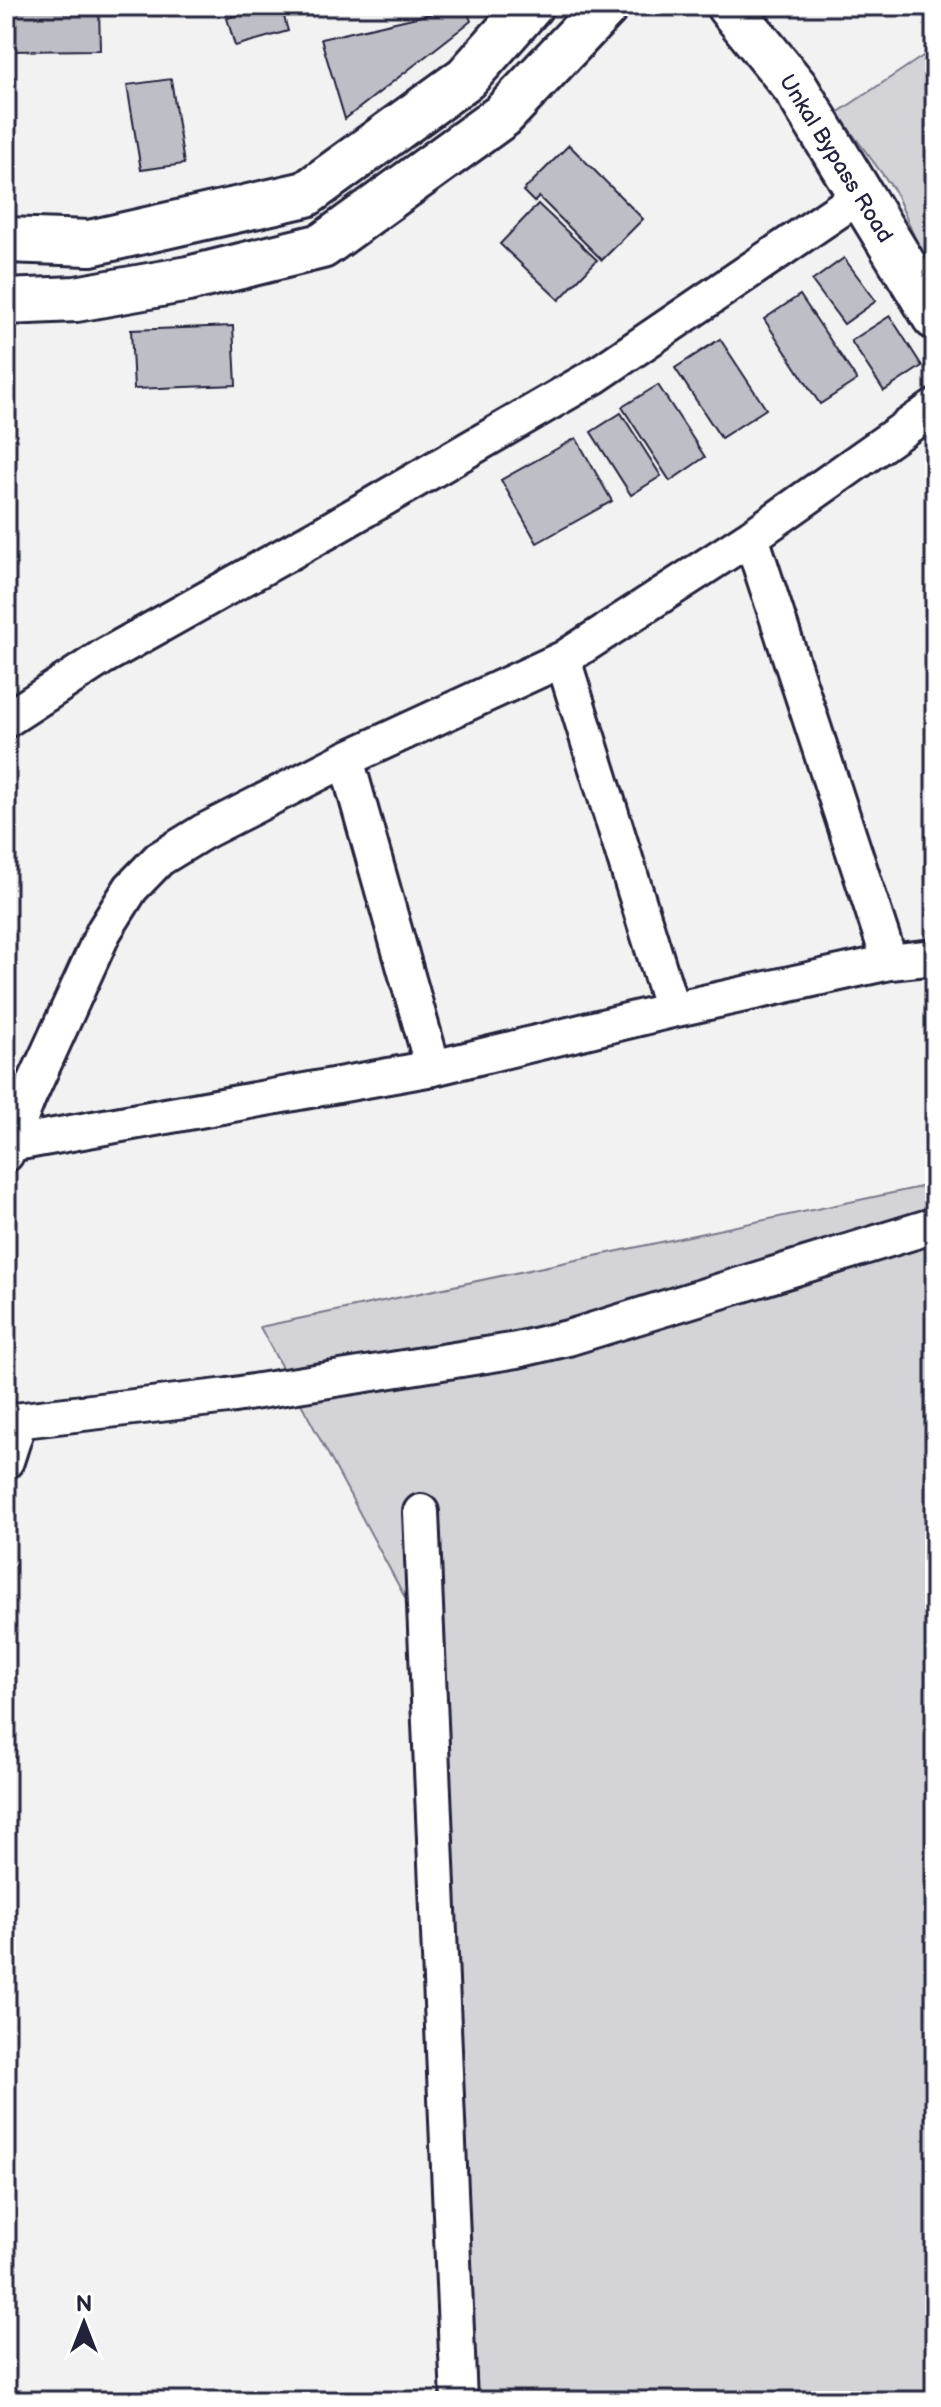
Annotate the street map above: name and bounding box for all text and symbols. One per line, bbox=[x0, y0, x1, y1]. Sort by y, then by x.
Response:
street label: Unkal Bypass Road bbox=[773, 70, 898, 248]
north arrow bbox=[44, 2283, 124, 2363]
text: N bbox=[76, 2291, 92, 2318]

